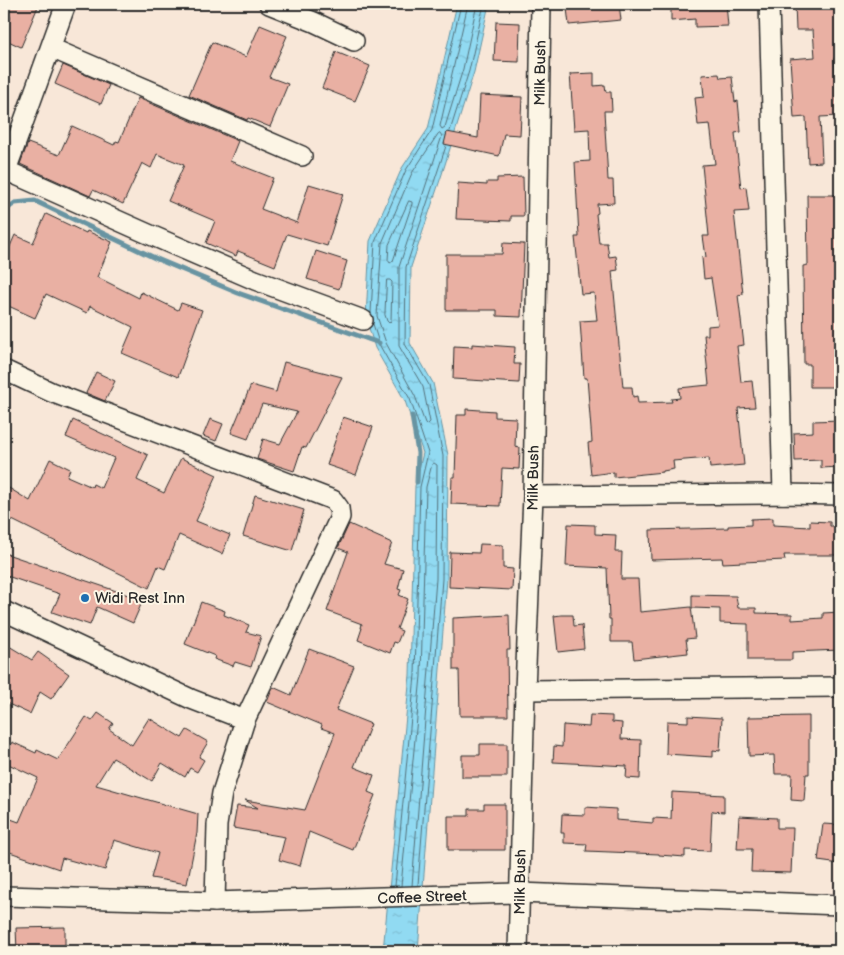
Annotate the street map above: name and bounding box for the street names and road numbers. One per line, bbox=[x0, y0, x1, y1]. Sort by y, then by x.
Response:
street label: Milk Bush bbox=[530, 40, 551, 106]
street label: Milk Bush bbox=[523, 445, 544, 511]
street label: Milk Bush bbox=[510, 849, 531, 915]
street label: Coffee Street bbox=[377, 886, 467, 909]

